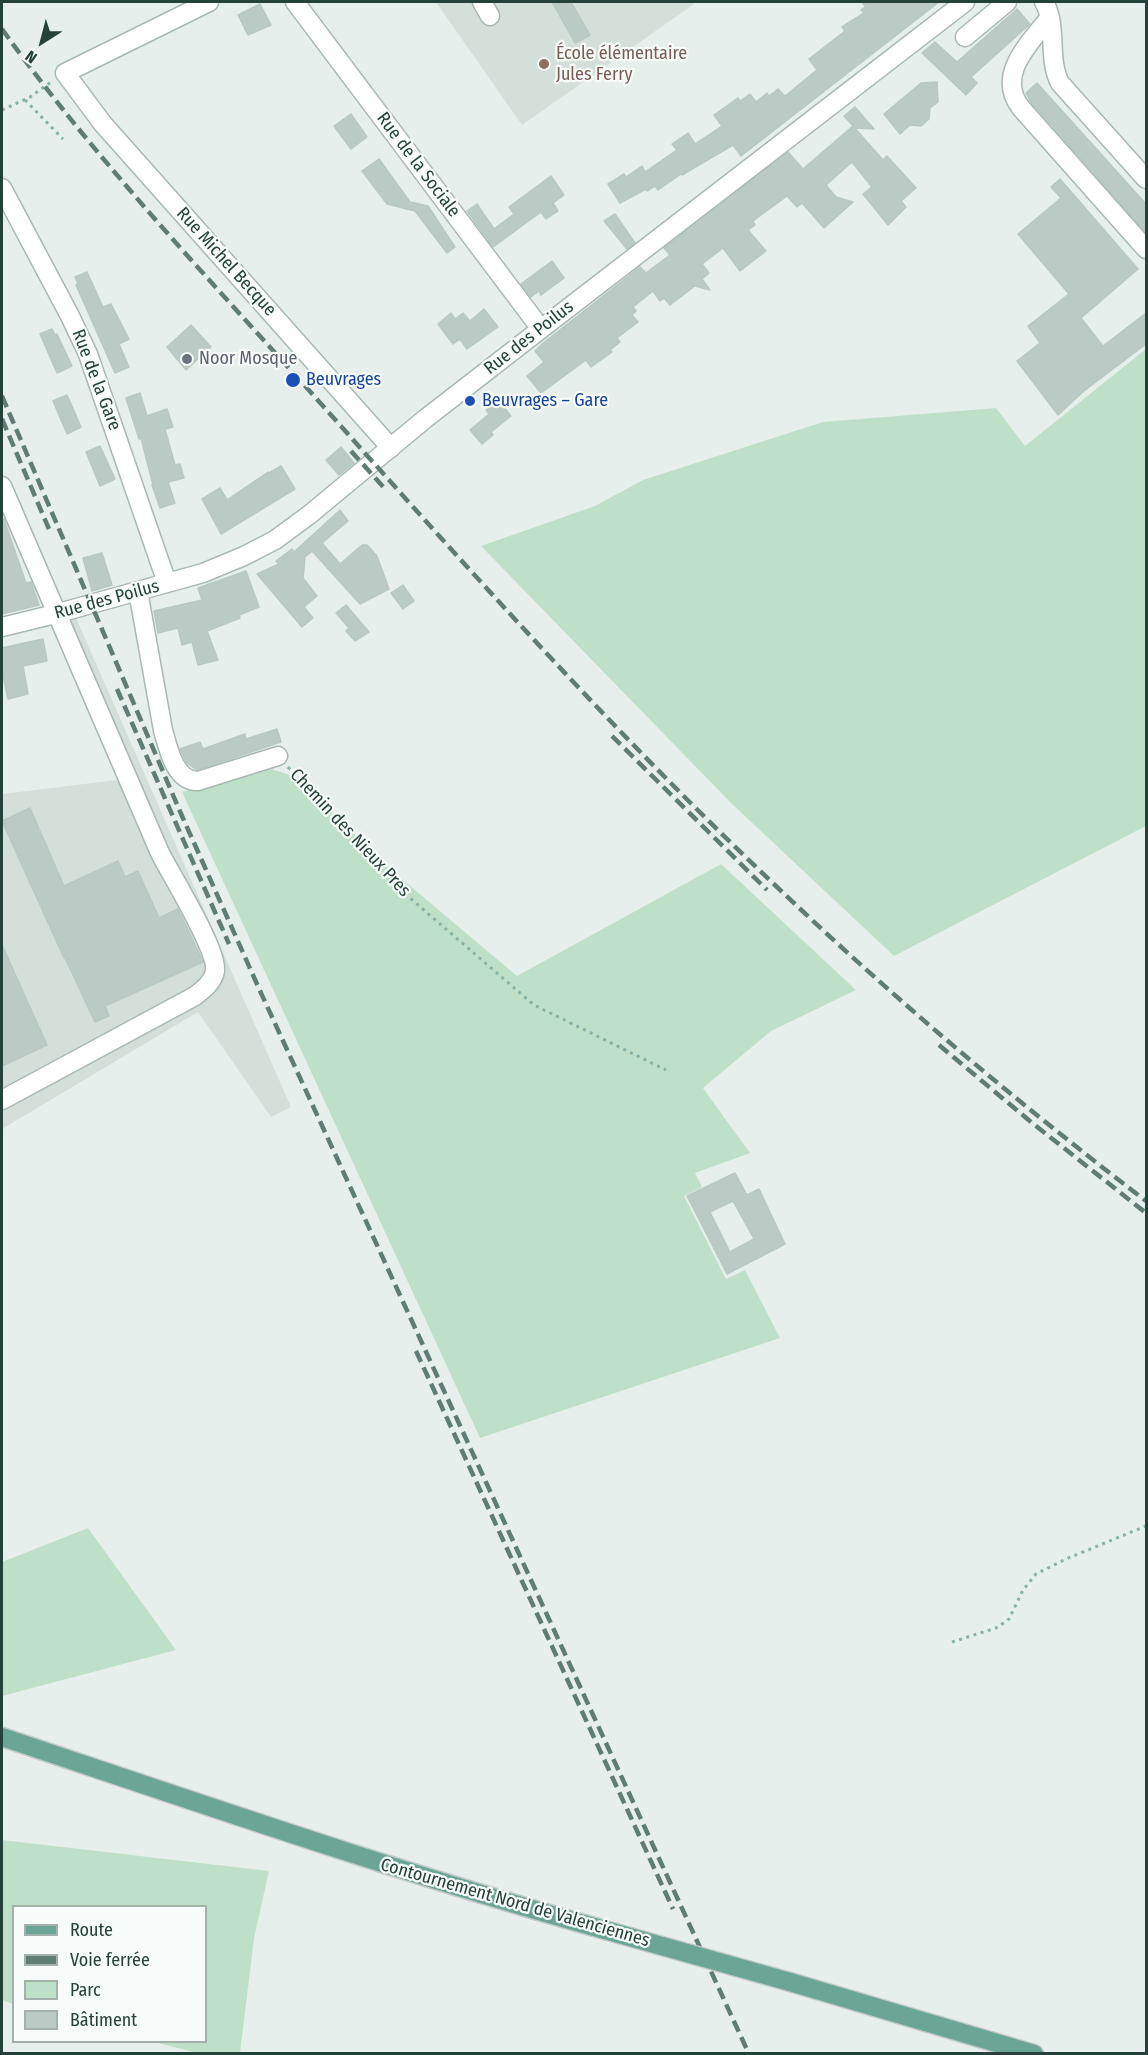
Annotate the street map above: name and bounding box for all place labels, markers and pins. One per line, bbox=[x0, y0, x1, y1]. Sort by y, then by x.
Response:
place label: École élémentaire Jules Ferry bbox=[556, 43, 687, 86]
marker: École élémentaire Jules Ferry bbox=[537, 57, 551, 71]
place label: Noor Mosque bbox=[199, 348, 297, 370]
marker: Noor Mosque bbox=[180, 352, 194, 366]
place label: Beuvrages bbox=[306, 369, 381, 391]
marker: Beuvrages bbox=[284, 371, 302, 389]
place label: Beuvrages – Gare bbox=[482, 390, 608, 412]
marker: Beuvrages – Gare bbox=[463, 394, 477, 408]

